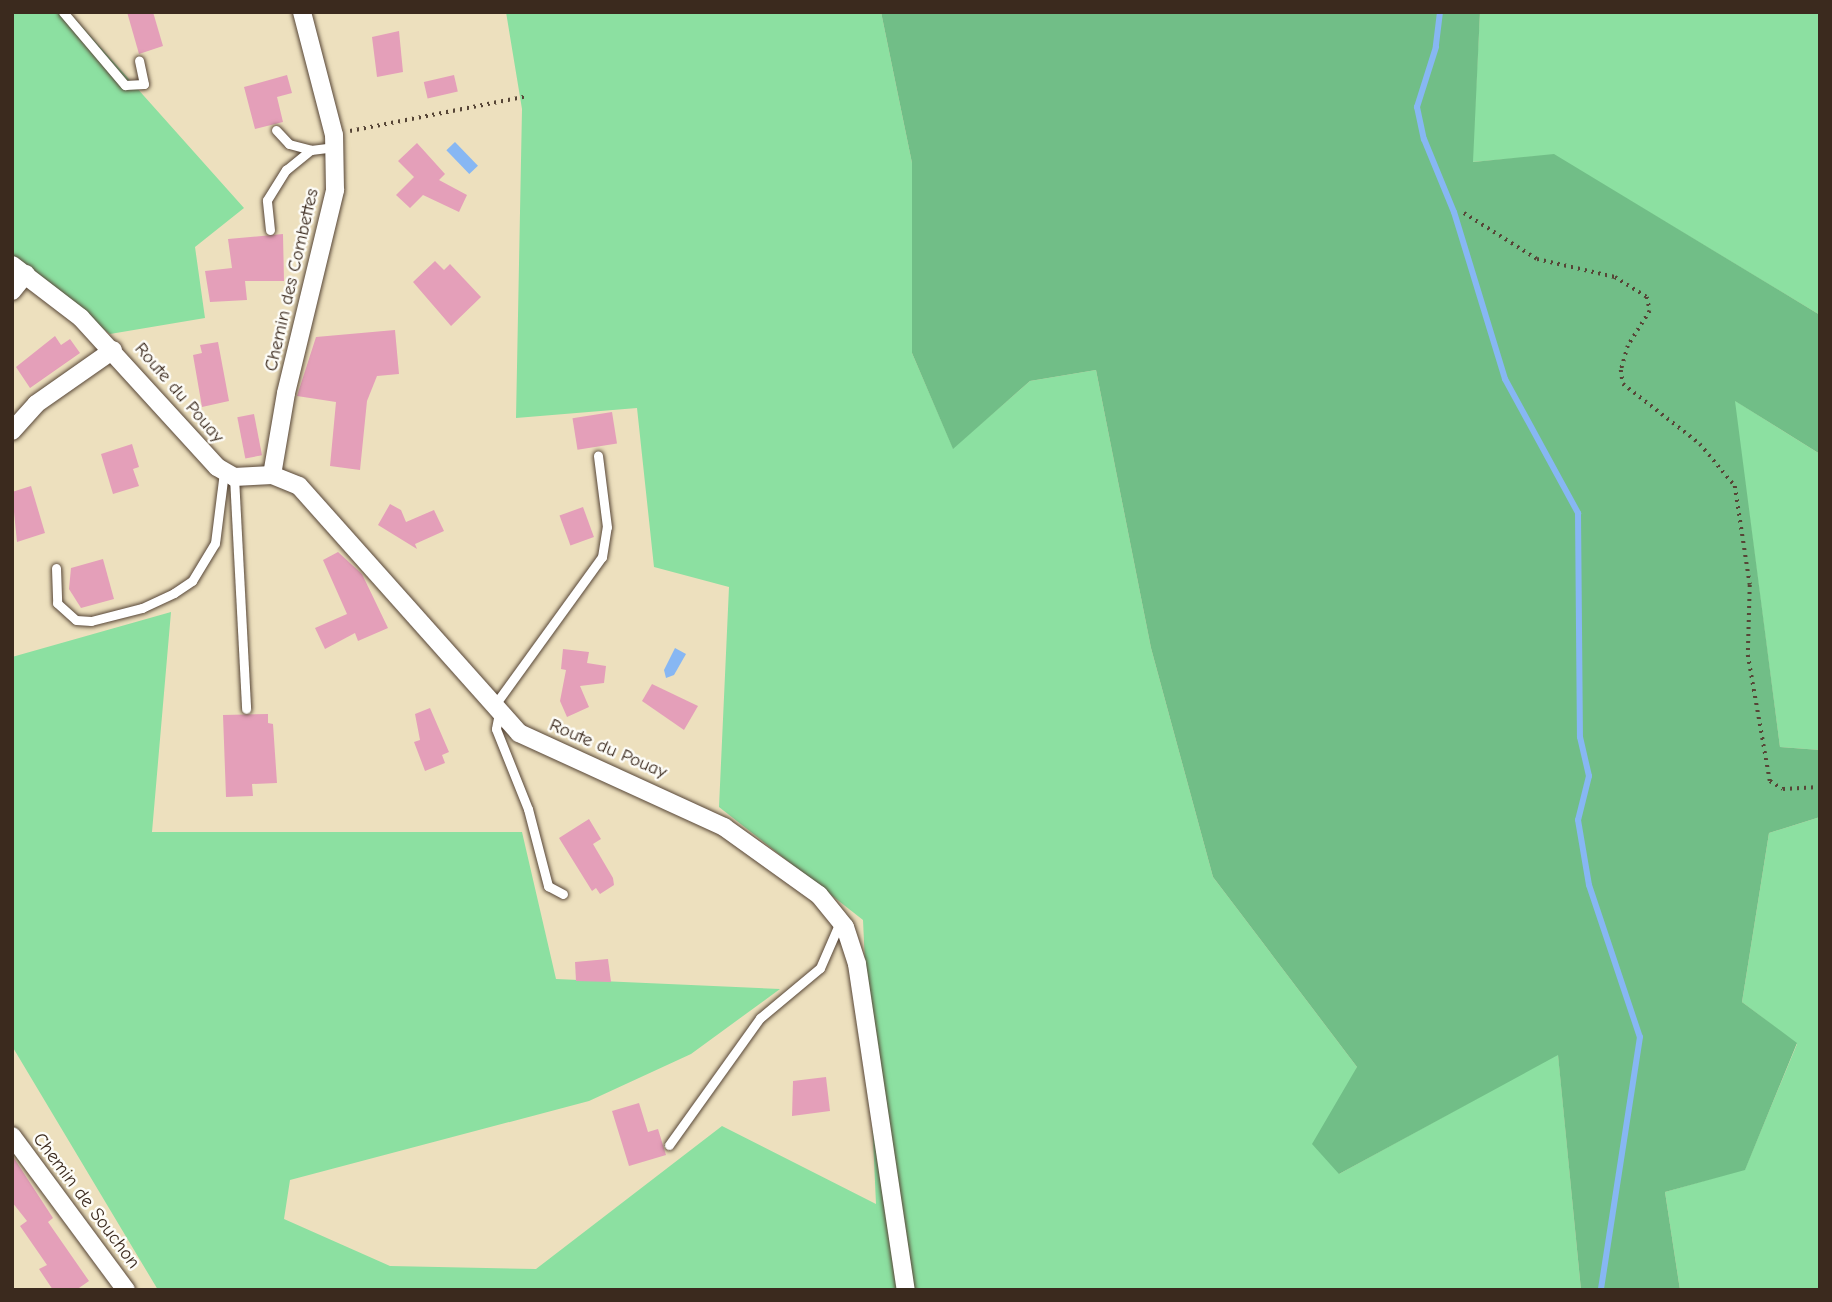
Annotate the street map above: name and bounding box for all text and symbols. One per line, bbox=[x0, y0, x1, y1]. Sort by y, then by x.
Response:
street label: Chemin des Combettes bbox=[260, 186, 324, 374]
street label: Route du Pouay bbox=[129, 338, 229, 448]
street label: Route du Pouay bbox=[546, 714, 670, 784]
street label: Chemin de Souchon bbox=[27, 1129, 145, 1273]

